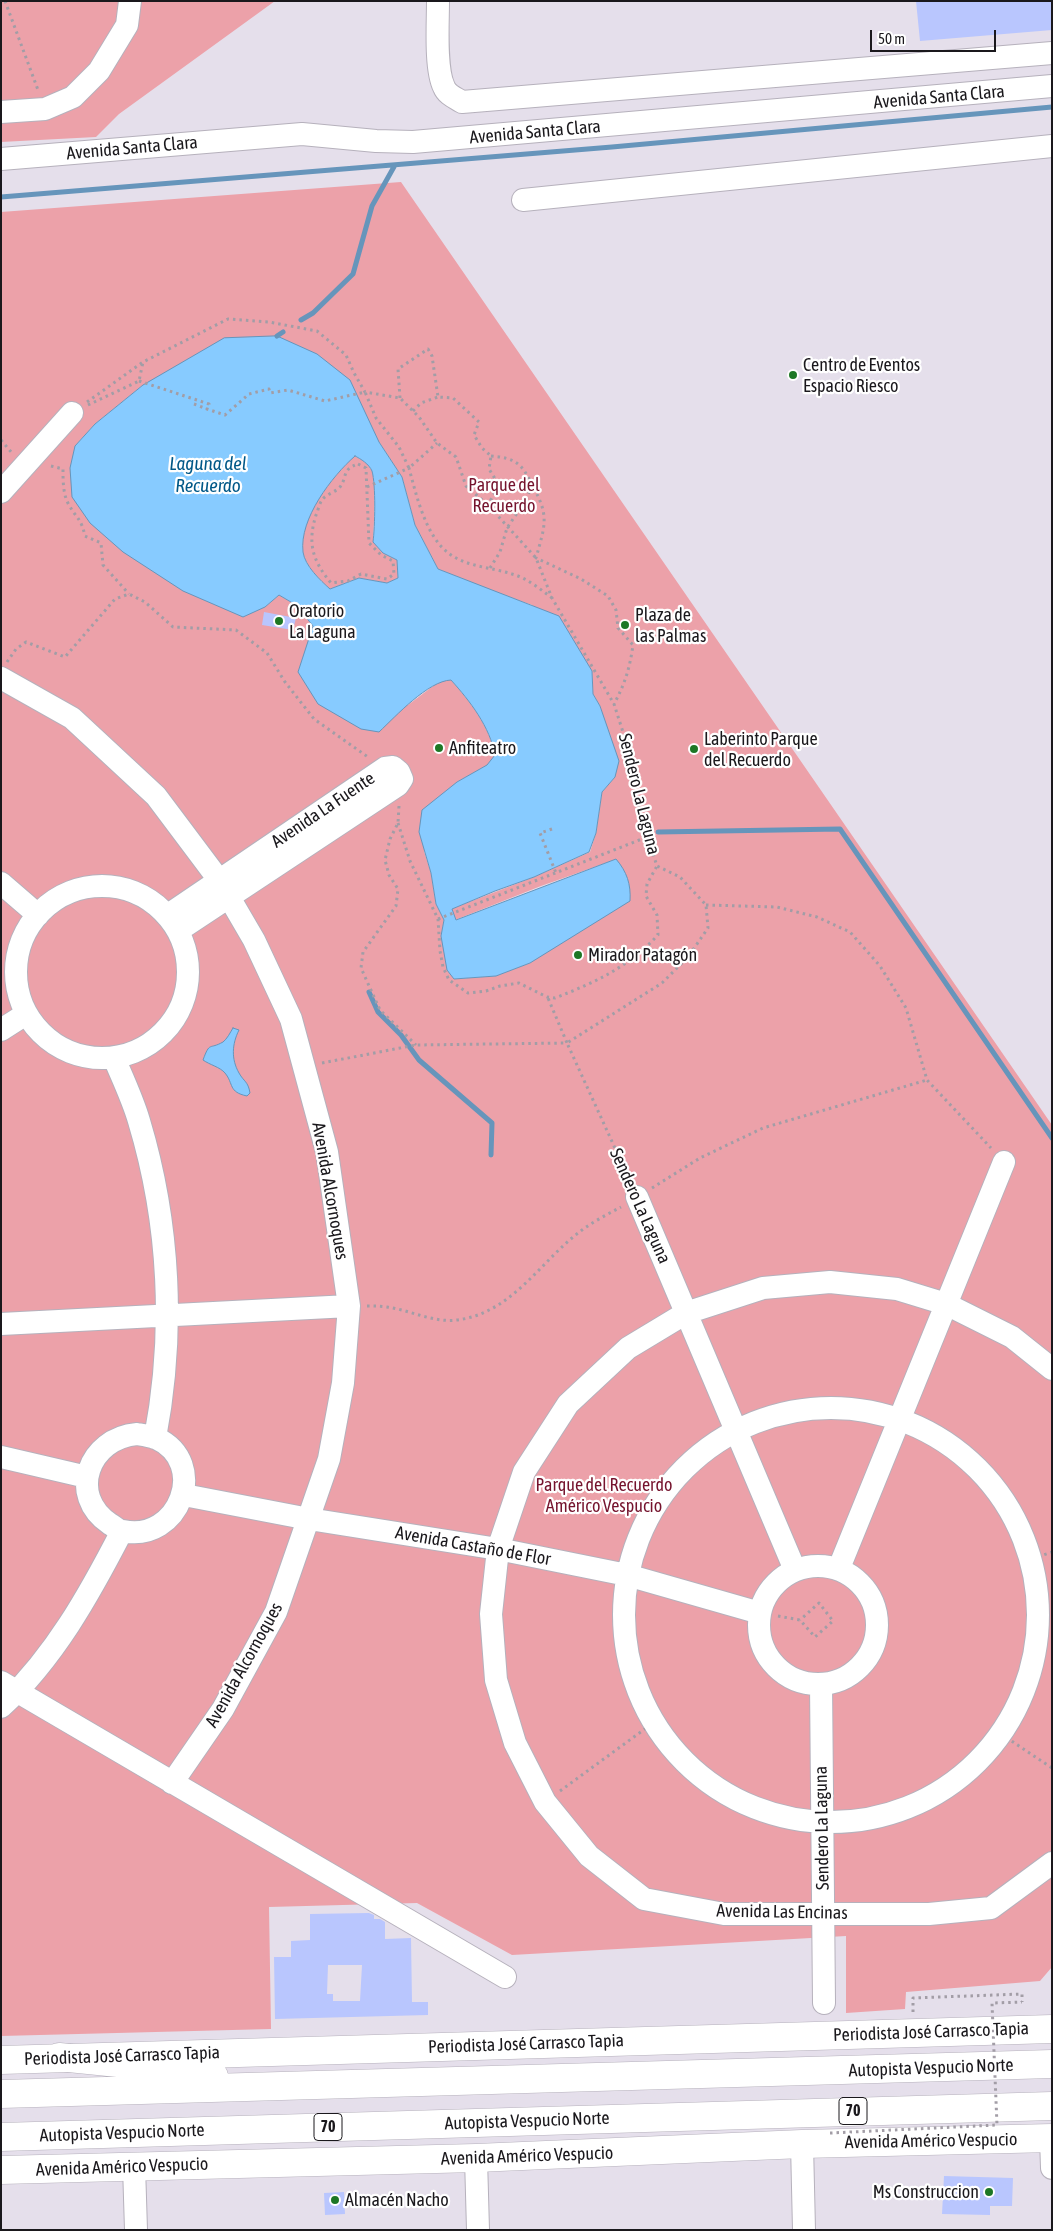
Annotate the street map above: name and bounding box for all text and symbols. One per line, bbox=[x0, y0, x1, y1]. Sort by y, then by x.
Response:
scale bar bbox=[873, 20, 999, 52]
text: 50 m bbox=[878, 30, 905, 47]
street label: Avenida Santa Clara bbox=[872, 81, 1006, 113]
street label: Avenida Santa Clara bbox=[468, 116, 602, 148]
street label: Avenida Santa Clara bbox=[65, 132, 199, 164]
place label: Centro de Eventos Espacio Riesco bbox=[803, 354, 920, 396]
marker: Centro de Eventos Espacio Riesco bbox=[787, 369, 799, 381]
water label: Laguna del Recuerdo bbox=[169, 453, 247, 497]
park label: Parque del Recuerdo bbox=[468, 474, 540, 516]
place label: Oratorio La Laguna bbox=[289, 600, 356, 642]
place label: Plaza de las Palmas bbox=[635, 604, 706, 646]
marker: Oratorio La Laguna bbox=[273, 615, 285, 627]
marker: Plaza de las Palmas bbox=[619, 619, 631, 631]
place label: Laberinto Parque del Recuerdo bbox=[704, 728, 818, 771]
street label: Sendero La Laguna bbox=[614, 731, 664, 857]
place label: Anfiteatro bbox=[449, 737, 516, 759]
marker: Anfiteatro bbox=[433, 742, 445, 754]
marker: Laberinto Parque del Recuerdo bbox=[688, 743, 700, 755]
street label: Avenida La Fuente bbox=[267, 767, 379, 853]
place label: Mirador Patagón bbox=[588, 944, 697, 966]
marker: Mirador Patagón bbox=[572, 949, 584, 961]
street label: Avenida Alcornoques bbox=[307, 1121, 353, 1261]
street label: Sendero La Laguna bbox=[605, 1145, 675, 1267]
park label: Parque del Recuerdo Américo Vespucio bbox=[536, 1474, 672, 1516]
street label: Avenida Castaño de Flor bbox=[394, 1522, 552, 1570]
street label: Avenida Alcornoques bbox=[201, 1599, 287, 1731]
street label: Sendero La Laguna bbox=[810, 1766, 834, 1890]
street label: Avenida Las Encinas bbox=[716, 1900, 848, 1924]
street label: Periodista José Carrasco Tapia bbox=[833, 2018, 1029, 2046]
street label: Periodista José Carrasco Tapia bbox=[428, 2030, 624, 2058]
street label: Periodista José Carrasco Tapia bbox=[24, 2042, 220, 2070]
street label: Autopista Vespucio Norte bbox=[848, 2054, 1014, 2082]
road number: 70 bbox=[839, 2098, 867, 2124]
street label: Autopista Vespucio Norte bbox=[444, 2107, 610, 2135]
road number: 70 bbox=[314, 2114, 342, 2140]
street label: Autopista Vespucio Norte bbox=[39, 2119, 205, 2147]
street label: Avenida Américo Vespucio bbox=[844, 2129, 1018, 2153]
street label: Avenida Américo Vespucio bbox=[440, 2142, 614, 2170]
street label: Avenida Américo Vespucio bbox=[35, 2153, 209, 2181]
place label: Ms Construccion bbox=[873, 2181, 979, 2203]
marker: Ms Construccion bbox=[983, 2186, 995, 2198]
place label: Almacén Nacho bbox=[345, 2189, 449, 2211]
marker: Almacén Nacho bbox=[329, 2194, 341, 2206]

